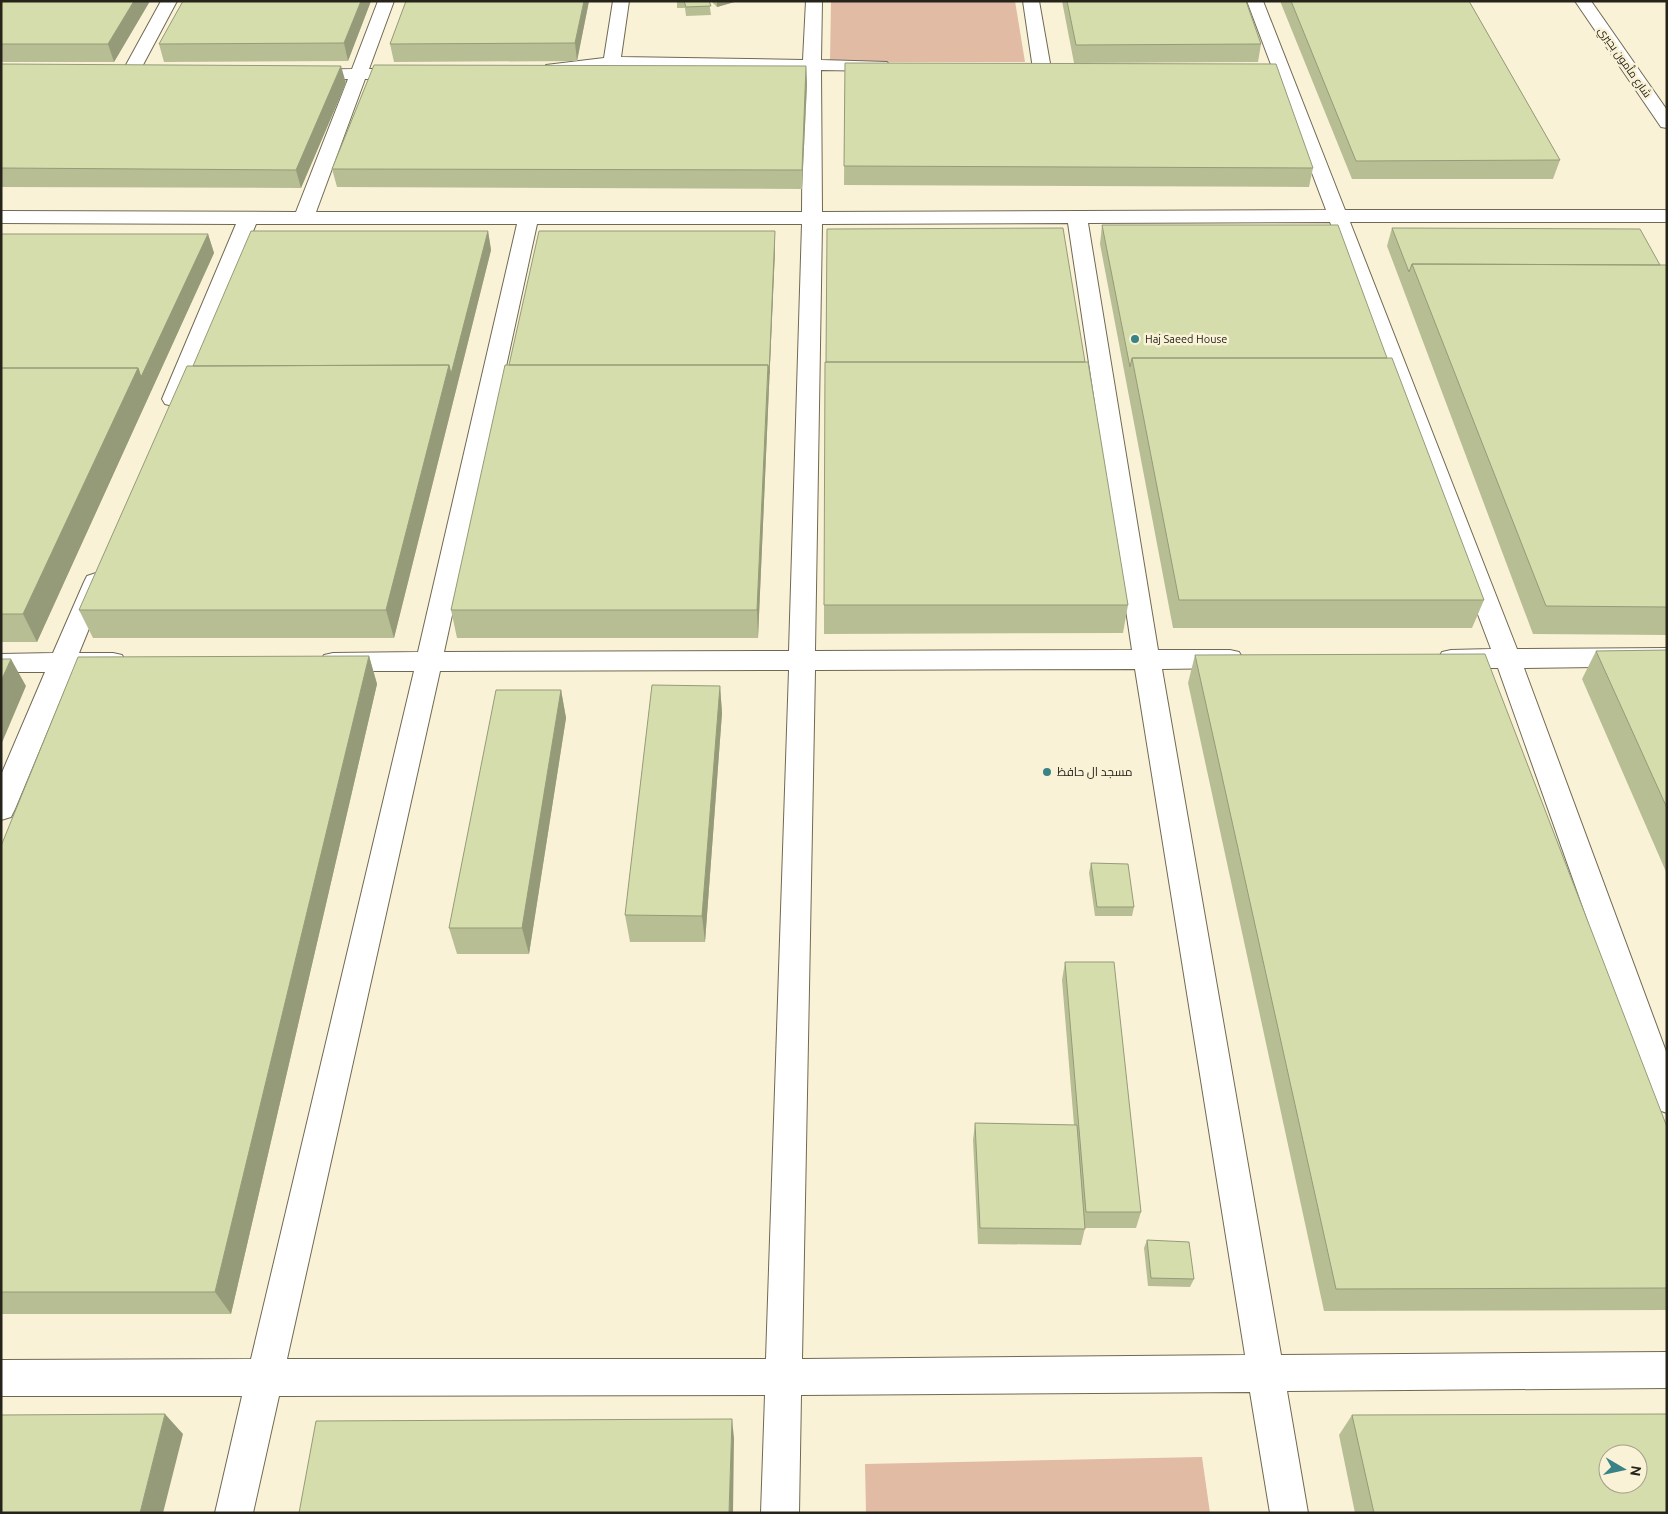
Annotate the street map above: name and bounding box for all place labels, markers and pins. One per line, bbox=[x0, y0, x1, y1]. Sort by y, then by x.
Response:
marker: Haj Saeed House bbox=[1129, 333, 1141, 345]
place label: Haj Saeed House bbox=[1145, 333, 1227, 345]
place label: مسجد ال حافظ bbox=[1057, 765, 1132, 779]
marker: مسجد ال حافظ bbox=[1041, 766, 1053, 778]

